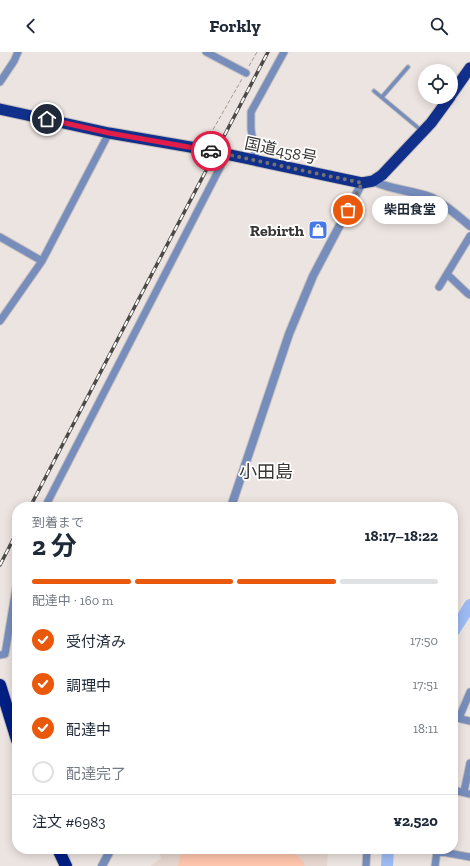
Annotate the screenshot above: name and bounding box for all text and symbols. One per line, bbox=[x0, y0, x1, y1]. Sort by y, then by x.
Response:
icon: back bbox=[20, 15, 42, 37]
text: Forkly bbox=[209, 15, 261, 37]
icon: search bbox=[428, 15, 450, 37]
map controls bbox=[418, 64, 458, 104]
button: locate bbox=[418, 64, 458, 104]
pin bbox=[30, 102, 64, 136]
icon: home bbox=[36, 108, 58, 130]
courier bbox=[191, 131, 231, 171]
street label: 国道458号 bbox=[243, 134, 319, 167]
icon: car bbox=[200, 140, 222, 162]
pin bbox=[331, 193, 365, 227]
callout: 柴田食堂 bbox=[372, 196, 448, 224]
icon: bag bbox=[337, 199, 359, 221]
text: 柴田食堂 bbox=[384, 202, 436, 217]
shop icon: Rebirth bbox=[307, 219, 329, 241]
place label: Rebirth bbox=[250, 221, 305, 240]
district label: 小田島 bbox=[239, 461, 293, 483]
text: 到着まで bbox=[32, 515, 84, 530]
text: 18:17–18:22 bbox=[365, 527, 438, 545]
text: 2 分 bbox=[32, 530, 77, 562]
text: 配達中 · 160 m bbox=[32, 593, 113, 608]
icon: check bbox=[32, 629, 54, 651]
text: 受付済み bbox=[66, 633, 126, 651]
text: 17:50 bbox=[410, 633, 438, 648]
icon: check bbox=[32, 673, 54, 695]
text: 調理中 bbox=[66, 677, 111, 695]
text: 17:51 bbox=[413, 677, 438, 692]
icon: check bbox=[32, 717, 54, 739]
text: 配達中 bbox=[66, 721, 111, 739]
text: 18:11 bbox=[413, 721, 438, 736]
text: 配達完了 bbox=[66, 765, 126, 783]
text: ¥2,520 bbox=[393, 812, 438, 830]
text: 注文 #6983 bbox=[32, 813, 106, 831]

